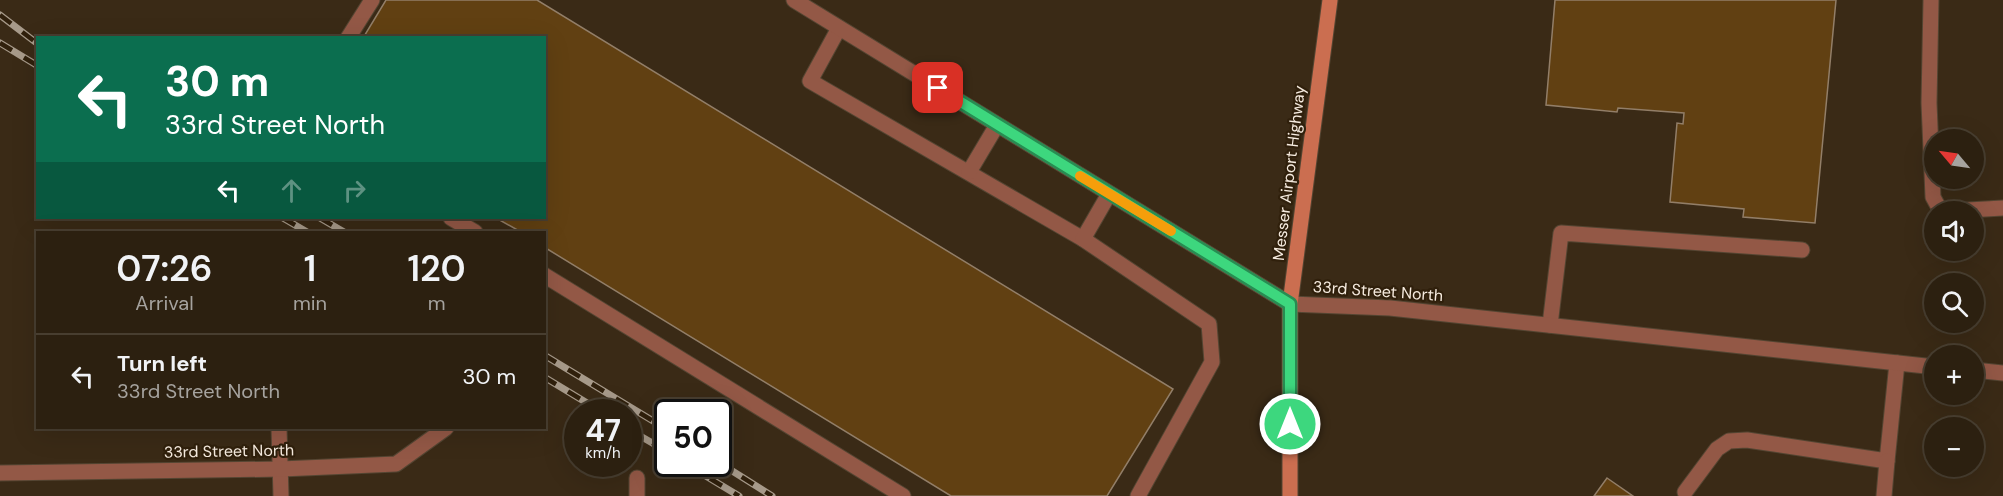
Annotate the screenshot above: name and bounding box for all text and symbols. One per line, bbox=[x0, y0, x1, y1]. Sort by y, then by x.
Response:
text: 30 m bbox=[165, 54, 269, 109]
icon: left bbox=[66, 60, 144, 138]
pin bbox=[912, 62, 963, 113]
icon: arrive bbox=[921, 71, 954, 104]
street label: Messer Airport Highway bbox=[1268, 84, 1310, 262]
text: 33rd Street North bbox=[165, 107, 385, 142]
north arrow bbox=[1924, 129, 1984, 189]
map controls bbox=[1924, 129, 1984, 477]
icon: left bbox=[212, 174, 245, 207]
icon: ahead bbox=[275, 174, 308, 207]
icon: right bbox=[338, 174, 371, 207]
button: sound bbox=[1924, 201, 1984, 261]
text: 07:26 bbox=[116, 245, 213, 292]
text: 1 bbox=[304, 245, 316, 292]
text: 120 bbox=[407, 245, 466, 292]
button: search bbox=[1924, 273, 1984, 333]
street label: 33rd Street North bbox=[1312, 276, 1444, 306]
text: Arrival bbox=[135, 290, 194, 316]
text: min bbox=[293, 290, 327, 316]
text: m bbox=[428, 290, 445, 316]
button: + bbox=[1924, 345, 1984, 405]
text: Turn left bbox=[117, 349, 207, 378]
icon: left bbox=[66, 360, 99, 393]
text: 30 m bbox=[462, 362, 516, 391]
text: 33rd Street North bbox=[117, 378, 280, 404]
position arrow bbox=[1258, 392, 1322, 456]
speed limit sign: 50 bbox=[654, 399, 732, 477]
text: 47 bbox=[585, 411, 621, 450]
button: − bbox=[1924, 417, 1984, 477]
street label: 33rd Street North bbox=[164, 439, 294, 463]
text: km/h bbox=[585, 443, 621, 463]

